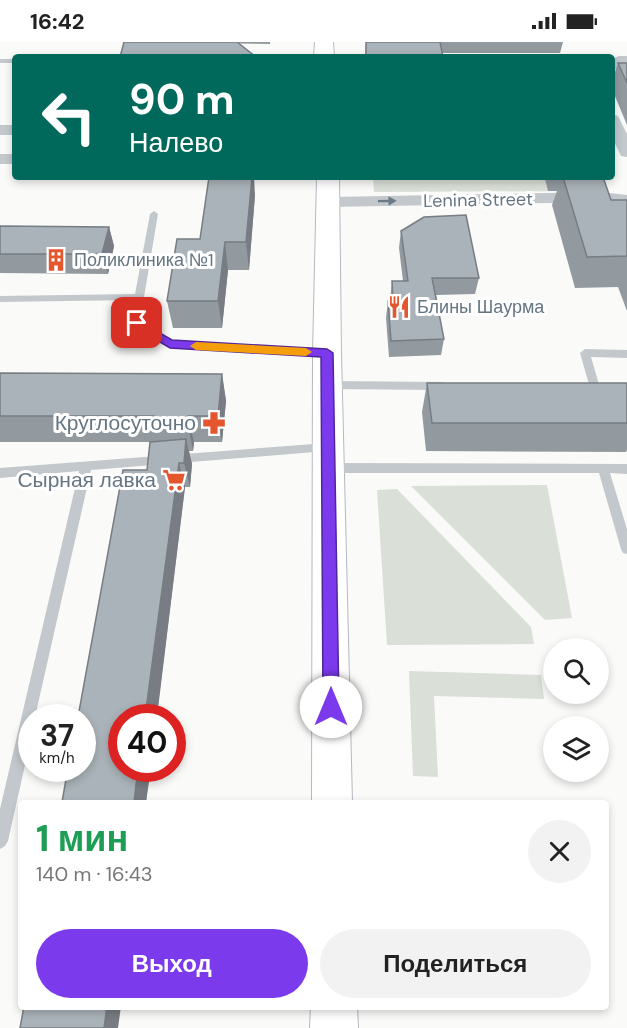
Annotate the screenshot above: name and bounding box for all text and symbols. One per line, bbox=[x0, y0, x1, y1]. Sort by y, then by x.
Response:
text: 16:42 bbox=[30, 7, 85, 36]
text: 90 m bbox=[129, 72, 235, 127]
icon: left bbox=[30, 78, 108, 156]
text: Налево bbox=[129, 125, 223, 160]
street label: Lenina Street bbox=[423, 187, 533, 213]
one-way arrow bbox=[378, 196, 397, 206]
building icon: Поликлиника №1 bbox=[43, 247, 69, 273]
place label: Поликлиника №1 bbox=[74, 248, 214, 272]
restaurant icon: Блины Шаурма bbox=[386, 294, 412, 320]
place label: Блины Шаурма bbox=[417, 295, 545, 319]
pin bbox=[111, 297, 162, 348]
icon: arrive bbox=[120, 306, 153, 339]
place label: Круглосуточно bbox=[55, 409, 196, 437]
pharmacy icon: Круглосуточно bbox=[201, 410, 227, 436]
place label: Сырная лавка bbox=[17, 466, 156, 494]
supermarket icon: Сырная лавка bbox=[161, 467, 187, 493]
map controls bbox=[543, 638, 609, 782]
button: search bbox=[543, 638, 609, 704]
position arrow bbox=[299, 675, 363, 739]
speed limit sign: 40 bbox=[108, 704, 186, 782]
text: 37 bbox=[40, 716, 74, 755]
button: layers bbox=[543, 716, 609, 782]
text: km/h bbox=[39, 748, 75, 768]
text: 1 мин bbox=[36, 815, 128, 862]
button: close bbox=[528, 820, 591, 883]
text: 140 m · 16:43 bbox=[36, 861, 153, 887]
button: Выход bbox=[36, 929, 308, 998]
button: Поделиться bbox=[320, 929, 591, 998]

